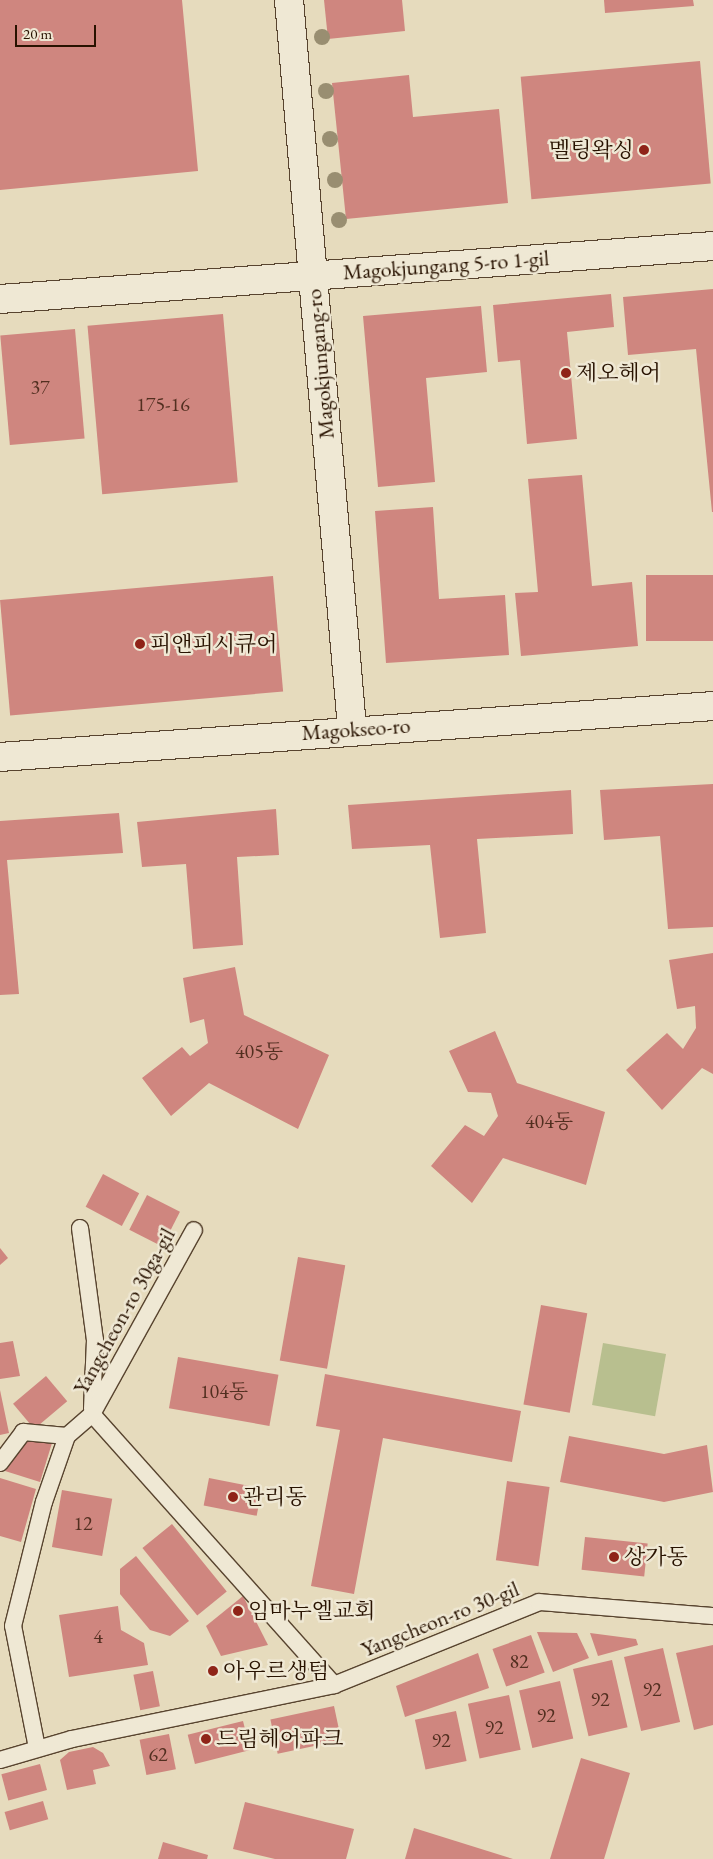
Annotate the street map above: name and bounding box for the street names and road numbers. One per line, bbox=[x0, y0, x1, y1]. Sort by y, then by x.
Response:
street label: Magokjungang 5-ro 1-gil bbox=[342, 245, 550, 285]
street label: Magokjungang-ro bbox=[300, 288, 340, 440]
street label: Magokseo-ro bbox=[301, 712, 411, 746]
street label: Yangcheon-ro 30ga-gil bbox=[67, 1223, 181, 1399]
street label: Yangcheon-ro 30-gil bbox=[357, 1575, 523, 1663]

